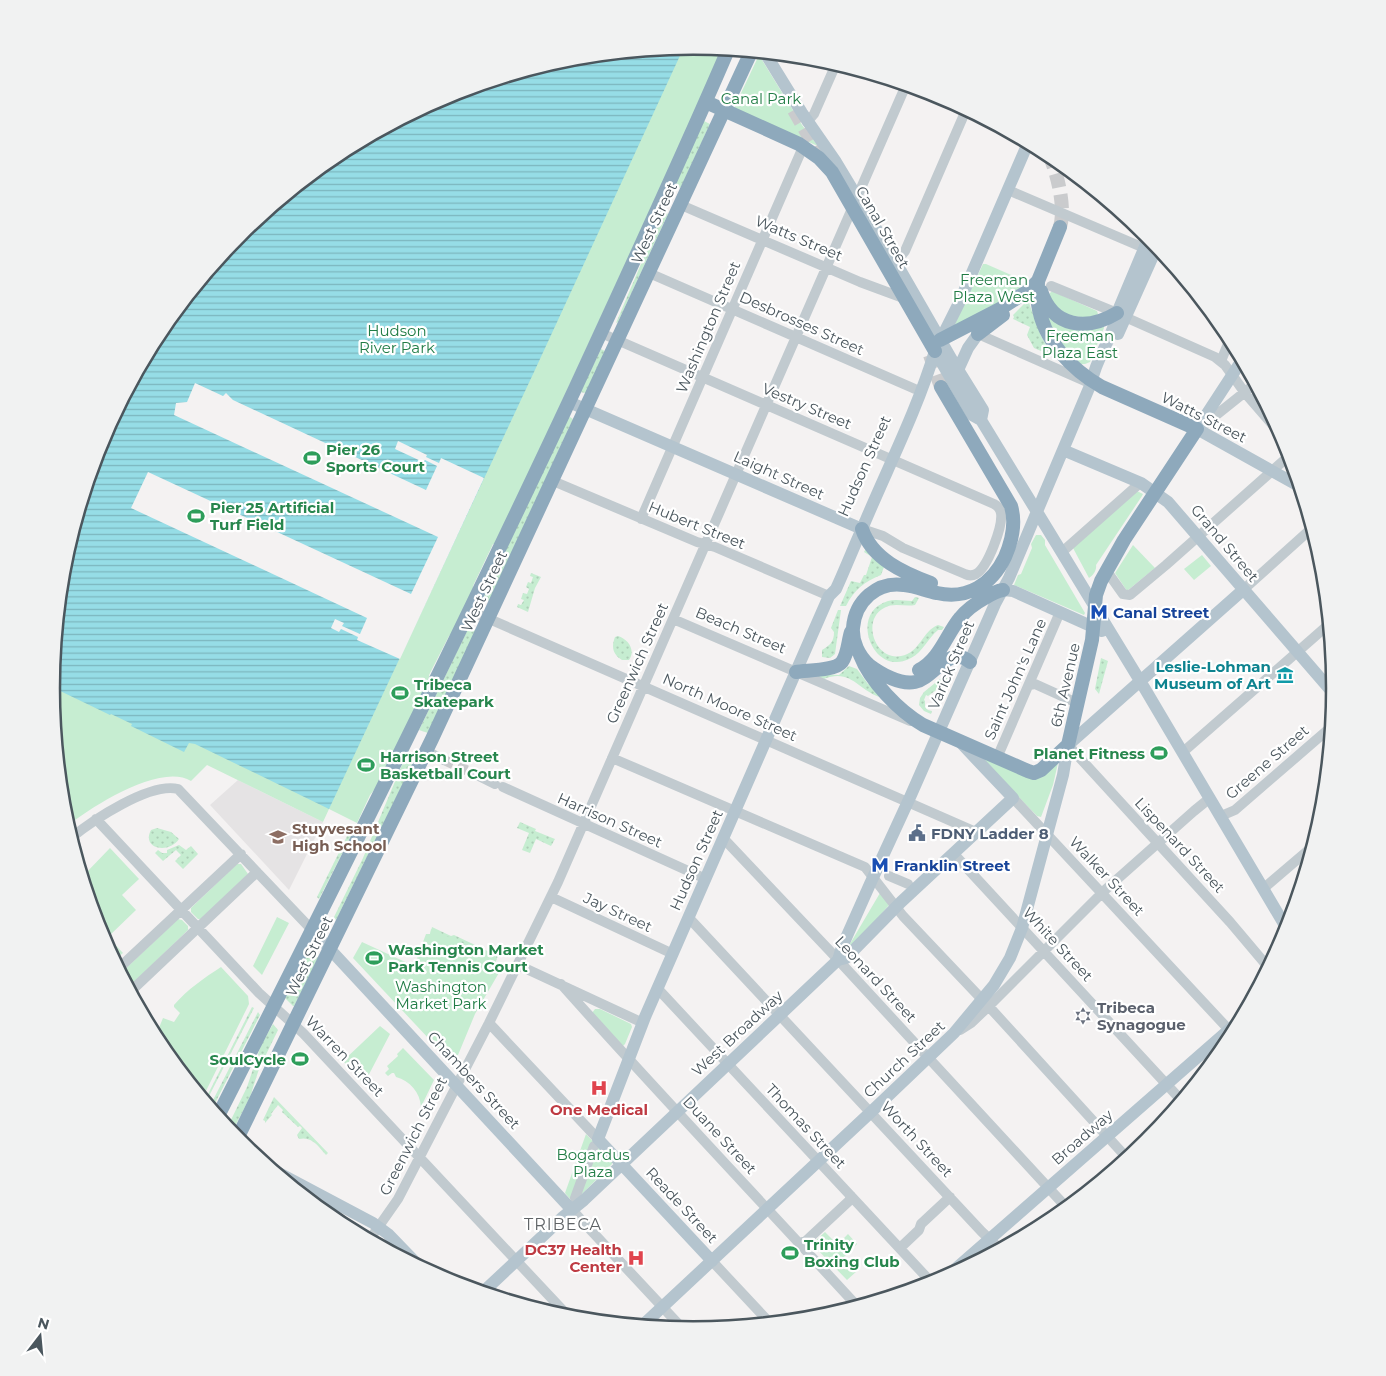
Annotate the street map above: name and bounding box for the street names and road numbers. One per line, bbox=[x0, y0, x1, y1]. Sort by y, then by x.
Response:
street label: West Street bbox=[627, 179, 681, 267]
street label: Canal Street bbox=[852, 183, 914, 271]
street label: Watts Street bbox=[752, 211, 846, 265]
street label: Washington Street bbox=[672, 258, 744, 396]
street label: Desbrosses Street bbox=[737, 287, 867, 359]
street label: Vestry Street bbox=[759, 379, 855, 433]
street label: Watts Street bbox=[1158, 387, 1250, 447]
street label: Hudson Street bbox=[833, 413, 895, 519]
street label: Laight Street bbox=[731, 446, 827, 504]
street label: Hubert Street bbox=[646, 497, 748, 553]
street label: Grand Street bbox=[1187, 500, 1263, 586]
street label: West Street bbox=[457, 547, 511, 635]
street label: Greenwich Street bbox=[602, 600, 672, 726]
street label: Beach Street bbox=[693, 602, 789, 658]
street label: Saint John's Lane bbox=[980, 615, 1050, 743]
street label: Varick Street bbox=[924, 618, 978, 712]
street label: 6th Avenue bbox=[1046, 641, 1084, 729]
street label: North Moore Street bbox=[660, 669, 800, 745]
street label: Greene Street bbox=[1222, 721, 1312, 803]
street label: Harrison Street bbox=[555, 788, 665, 852]
street label: Lispenard Street bbox=[1131, 793, 1229, 897]
street label: Hudson Street bbox=[665, 807, 727, 913]
street label: Walker Street bbox=[1065, 832, 1149, 920]
street label: Jay Street bbox=[580, 887, 655, 936]
street label: White Street bbox=[1019, 903, 1097, 985]
street label: West Street bbox=[281, 912, 337, 1000]
street label: Leonard Street bbox=[831, 932, 921, 1026]
street label: West Broadway bbox=[688, 985, 787, 1080]
street label: Warren Street bbox=[302, 1012, 388, 1100]
street label: Church Street bbox=[859, 1016, 949, 1102]
street label: Chambers Street bbox=[424, 1027, 524, 1133]
street label: Greenwich Street bbox=[375, 1074, 451, 1198]
street label: Thomas Street bbox=[762, 1079, 850, 1173]
street label: Duane Street bbox=[679, 1092, 761, 1178]
street label: Worth Street bbox=[877, 1097, 957, 1181]
street label: Broadway bbox=[1047, 1105, 1117, 1169]
street label: Reade Street bbox=[642, 1163, 722, 1247]

